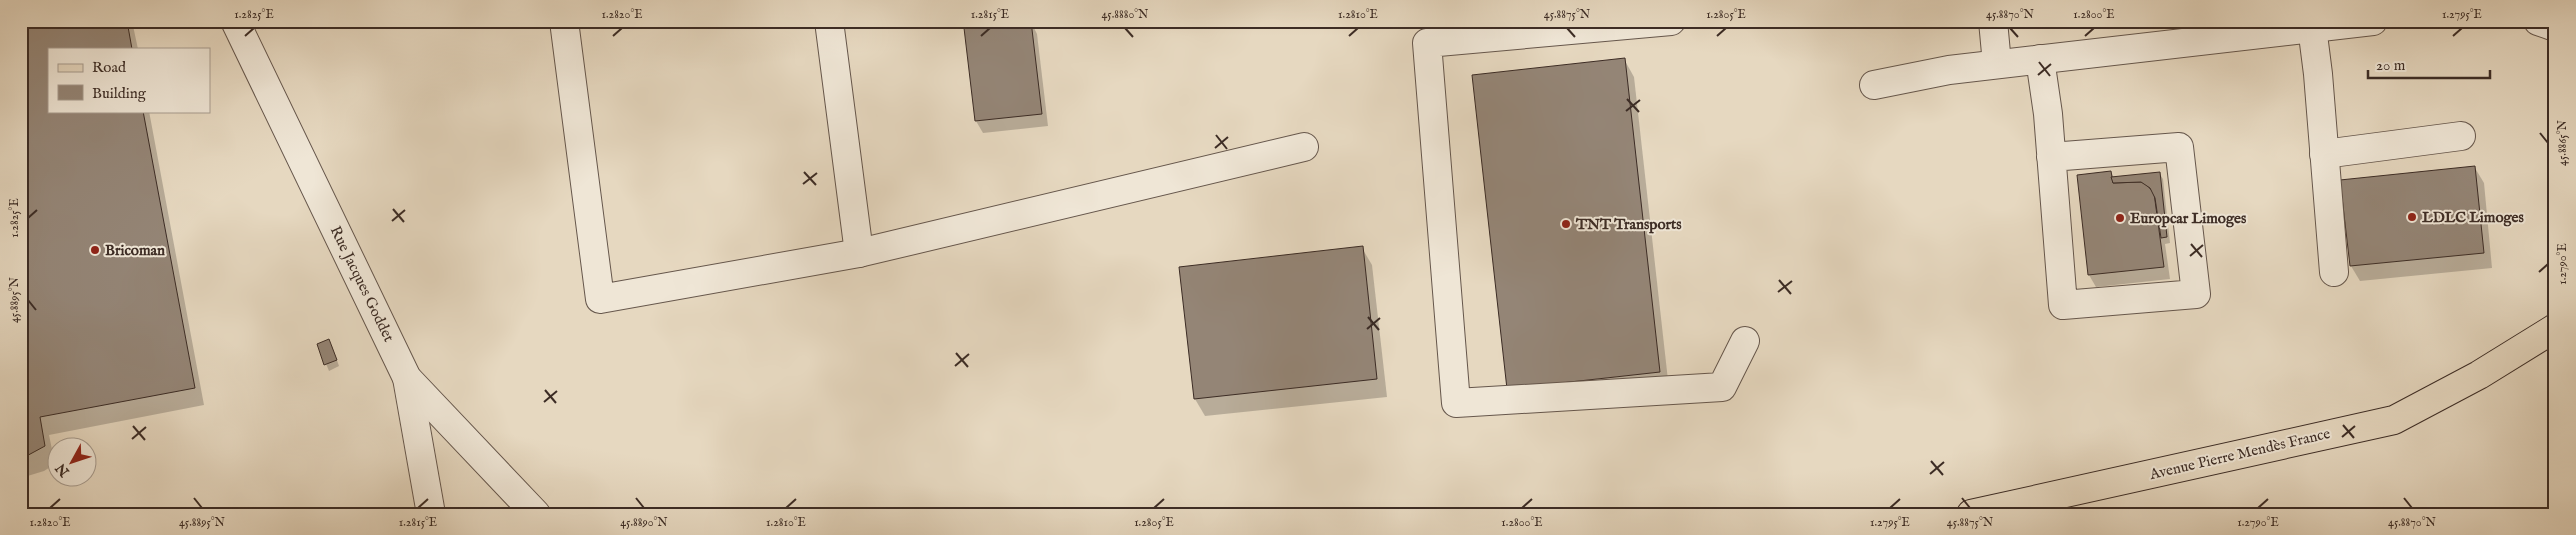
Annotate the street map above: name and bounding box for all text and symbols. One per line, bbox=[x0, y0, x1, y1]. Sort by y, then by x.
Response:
text: 1.2825°E bbox=[234, 7, 274, 22]
text: 1.2820°E bbox=[601, 7, 643, 22]
text: 1.2815°E bbox=[971, 7, 1009, 22]
text: 45.8880°N bbox=[1102, 7, 1149, 22]
text: 1.2810°E bbox=[1338, 7, 1378, 22]
text: 45.8875°N bbox=[1544, 7, 1591, 22]
text: 1.2805°E bbox=[1706, 7, 1746, 22]
text: 45.8870°N bbox=[1986, 7, 2035, 22]
text: 1.2800°E bbox=[2073, 7, 2115, 22]
text: 1.2795°E bbox=[2442, 7, 2482, 22]
legend bbox=[48, 48, 210, 112]
scale bar bbox=[2368, 48, 2491, 80]
text: 20 m bbox=[2376, 56, 2406, 75]
text: Road bbox=[92, 58, 127, 77]
text: Building bbox=[92, 84, 147, 103]
text: 45.8865°N bbox=[2555, 120, 2570, 166]
text: 1.2825°E bbox=[7, 198, 22, 238]
place label: LDLC Limoges bbox=[2422, 208, 2524, 227]
place label: Europcar Limoges bbox=[2130, 209, 2247, 228]
marker: LDLC Limoges bbox=[2406, 211, 2418, 223]
marker: Europcar Limoges bbox=[2114, 212, 2126, 224]
place label: TNT Transports bbox=[1575, 215, 1682, 234]
marker: TNT Transports bbox=[1560, 218, 1572, 230]
street label: Rue Jacques Goddet bbox=[326, 223, 398, 345]
place label: Bricoman bbox=[105, 241, 165, 260]
text: 1.2790°E bbox=[2555, 243, 2570, 285]
marker: Bricoman bbox=[89, 244, 101, 256]
text: 45.8895°N bbox=[7, 276, 22, 323]
street label: Avenue Pierre Mendès France bbox=[2147, 424, 2332, 484]
north arrow bbox=[48, 438, 98, 488]
text: N bbox=[52, 459, 74, 481]
text: 1.2820°E bbox=[29, 515, 71, 530]
text: 45.8895°N bbox=[179, 515, 226, 530]
text: 1.2815°E bbox=[399, 515, 437, 530]
text: 45.8890°N bbox=[620, 515, 668, 530]
text: 1.2810°E bbox=[766, 515, 806, 530]
text: 1.2805°E bbox=[1134, 515, 1174, 530]
text: 1.2800°E bbox=[1501, 515, 1543, 530]
text: 1.2795°E bbox=[1870, 515, 1910, 530]
text: 45.8875°N bbox=[1947, 515, 1994, 530]
text: 1.2790°E bbox=[2237, 515, 2279, 530]
text: 45.8870°N bbox=[2388, 515, 2437, 530]

